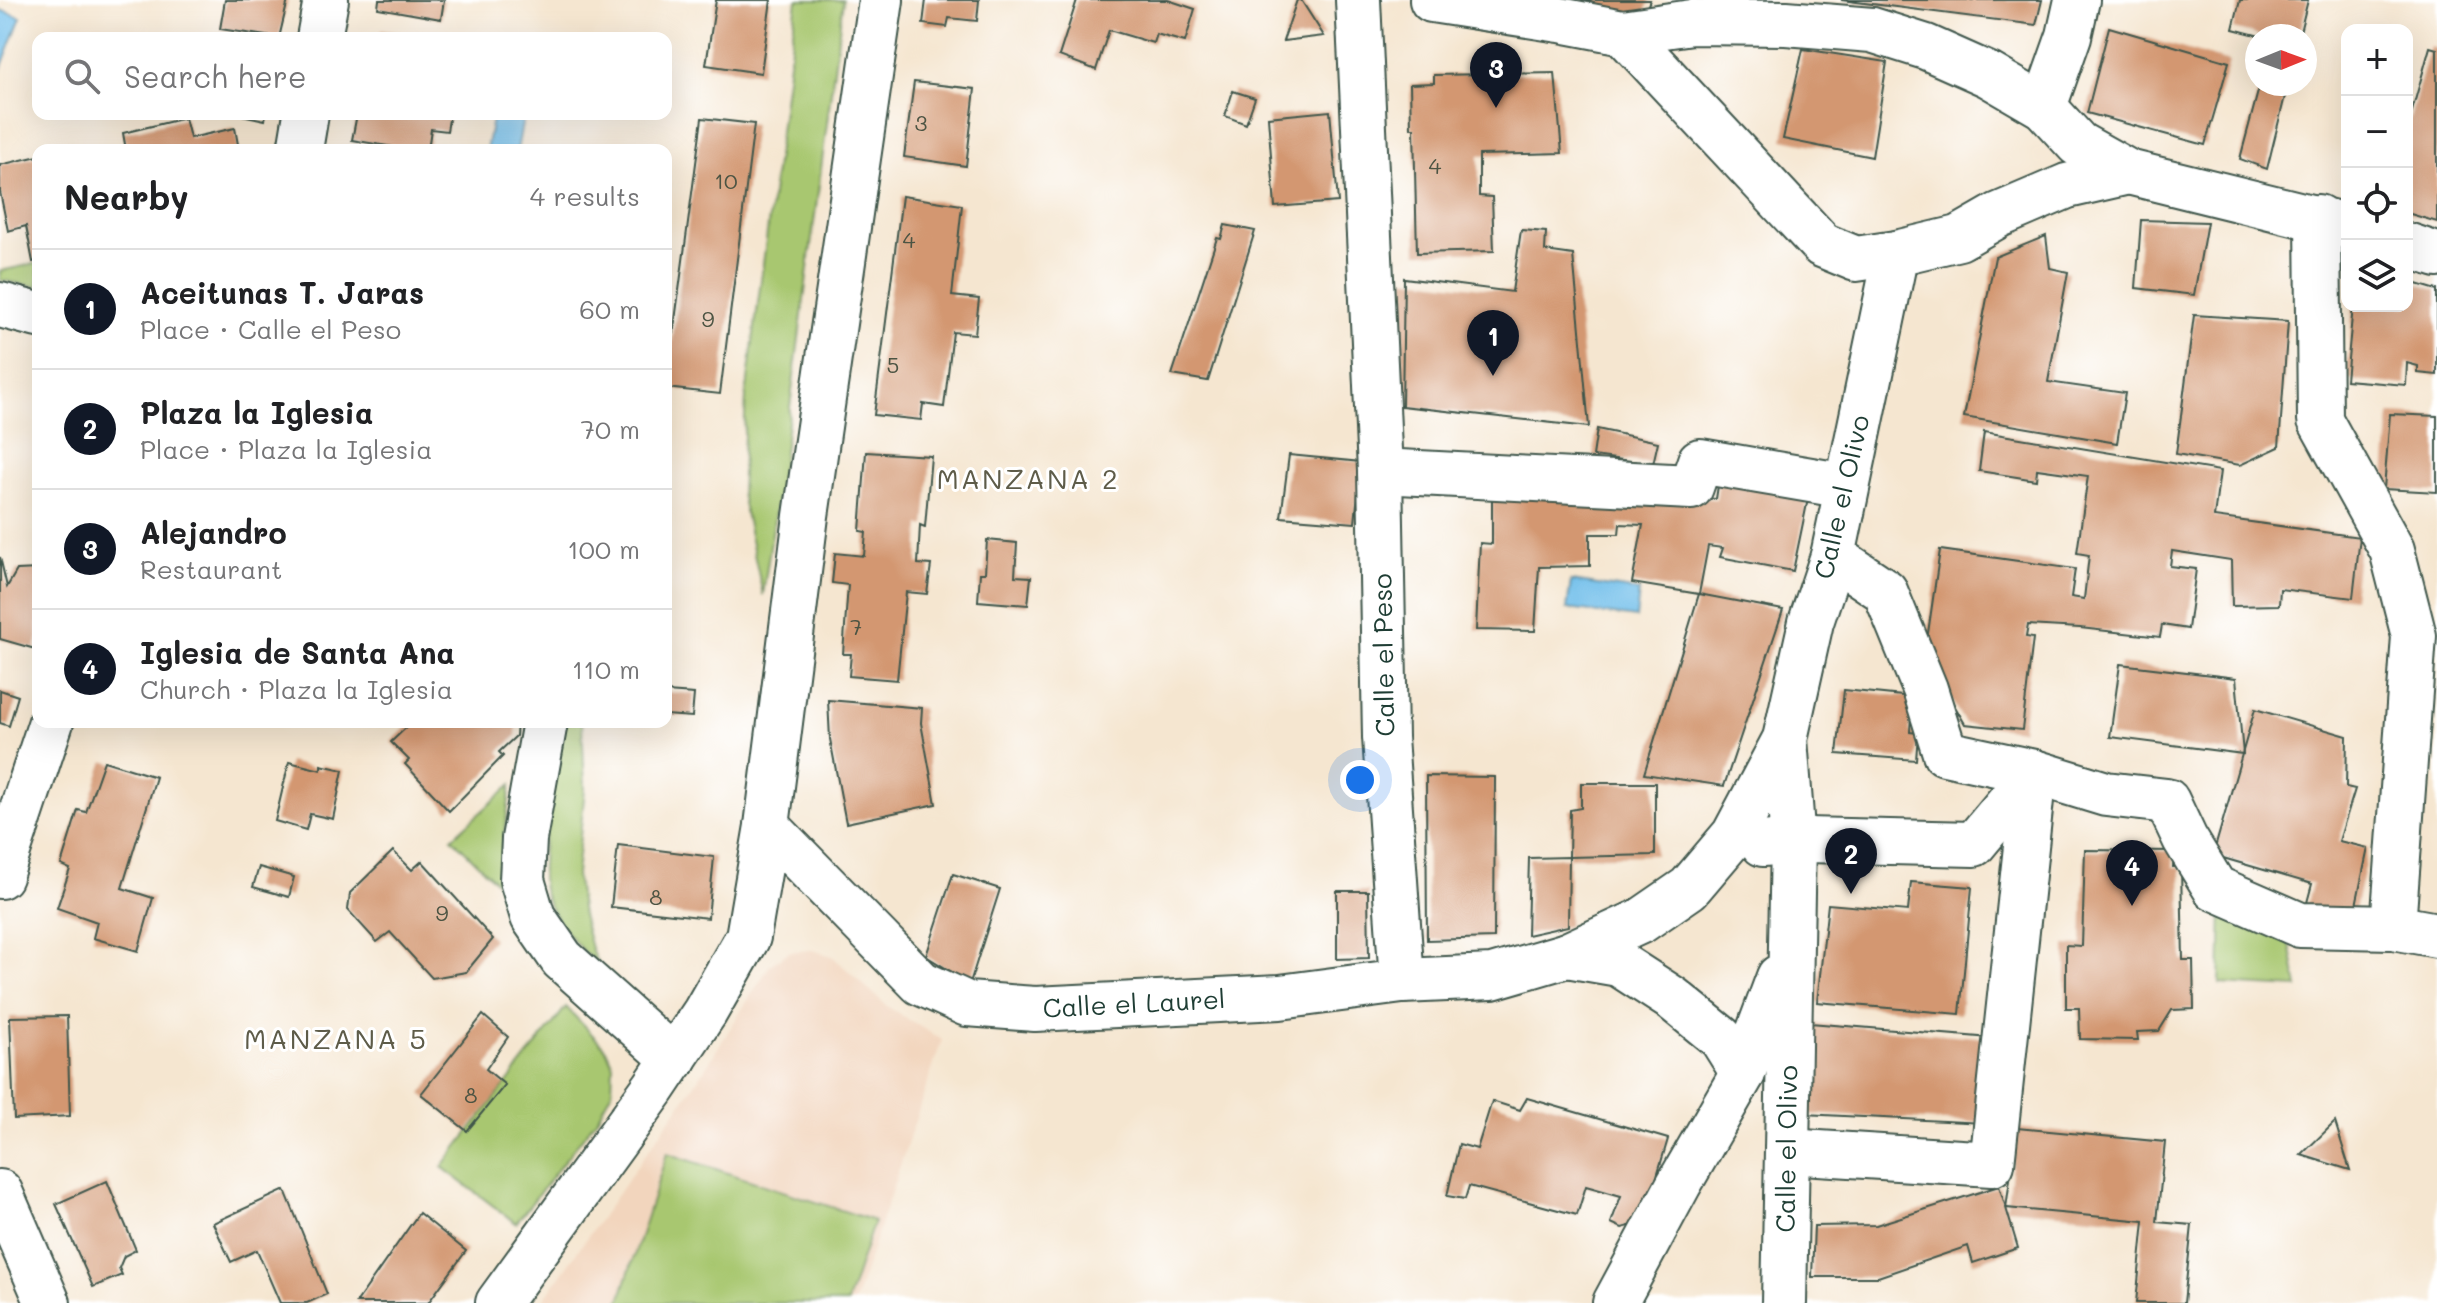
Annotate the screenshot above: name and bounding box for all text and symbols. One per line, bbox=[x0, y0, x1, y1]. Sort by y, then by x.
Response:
north arrow bbox=[2245, 24, 2317, 96]
map controls bbox=[2341, 24, 2413, 312]
button: + bbox=[2341, 24, 2413, 96]
search box bbox=[32, 32, 672, 120]
pin: 3 bbox=[1470, 42, 1522, 108]
icon: search bbox=[60, 54, 104, 98]
text: Search here bbox=[124, 56, 307, 96]
button: − bbox=[2341, 96, 2413, 168]
house number: 3 bbox=[915, 108, 928, 137]
house number: 4 bbox=[1429, 151, 1442, 180]
house number: 10 bbox=[714, 166, 738, 195]
button: locate bbox=[2341, 168, 2413, 240]
text: Nearby bbox=[64, 174, 189, 219]
text: 4 results bbox=[530, 179, 640, 213]
house number: 4 bbox=[903, 225, 916, 254]
button: layers bbox=[2341, 240, 2413, 312]
text: Aceitunas T. Jaras bbox=[140, 272, 424, 312]
text: 1 bbox=[84, 292, 96, 326]
text: 60 m bbox=[579, 292, 640, 326]
house number: 9 bbox=[701, 304, 715, 333]
pin: 1 bbox=[1467, 310, 1519, 376]
text: Place · Calle el Peso bbox=[140, 312, 401, 346]
house number: 5 bbox=[887, 350, 899, 379]
text: Plaza la Iglesia bbox=[140, 392, 373, 432]
street label: Calle el Olivo bbox=[1806, 411, 1876, 582]
text: 2 bbox=[83, 412, 97, 446]
text: 70 m bbox=[580, 412, 640, 446]
text: Place · Plaza la Iglesia bbox=[140, 432, 432, 466]
district label: MANZANA 2 bbox=[936, 460, 1120, 496]
text: Alejandro bbox=[140, 512, 287, 552]
text: 3 bbox=[82, 532, 98, 566]
text: 100 m bbox=[567, 532, 640, 566]
text: Restaurant bbox=[140, 552, 282, 586]
street label: Calle el Peso bbox=[1365, 573, 1401, 737]
house number: 7 bbox=[850, 612, 862, 641]
text: Iglesia de Santa Ana bbox=[140, 632, 455, 672]
text: 4 bbox=[82, 652, 98, 686]
text: 110 m bbox=[572, 652, 640, 686]
text: Church · Plaza la Iglesia bbox=[140, 672, 453, 706]
your location bbox=[1340, 760, 1380, 800]
pin: 2 bbox=[1825, 828, 1877, 894]
pin: 4 bbox=[2106, 840, 2158, 906]
house number: 8 bbox=[649, 882, 663, 911]
house number: 9 bbox=[435, 898, 449, 927]
street label: Calle el Laurel bbox=[1042, 981, 1226, 1025]
district label: MANZANA 5 bbox=[244, 1020, 428, 1056]
street label: Calle el Olivo bbox=[1768, 1065, 1804, 1233]
house number: 8 bbox=[464, 1080, 478, 1109]

